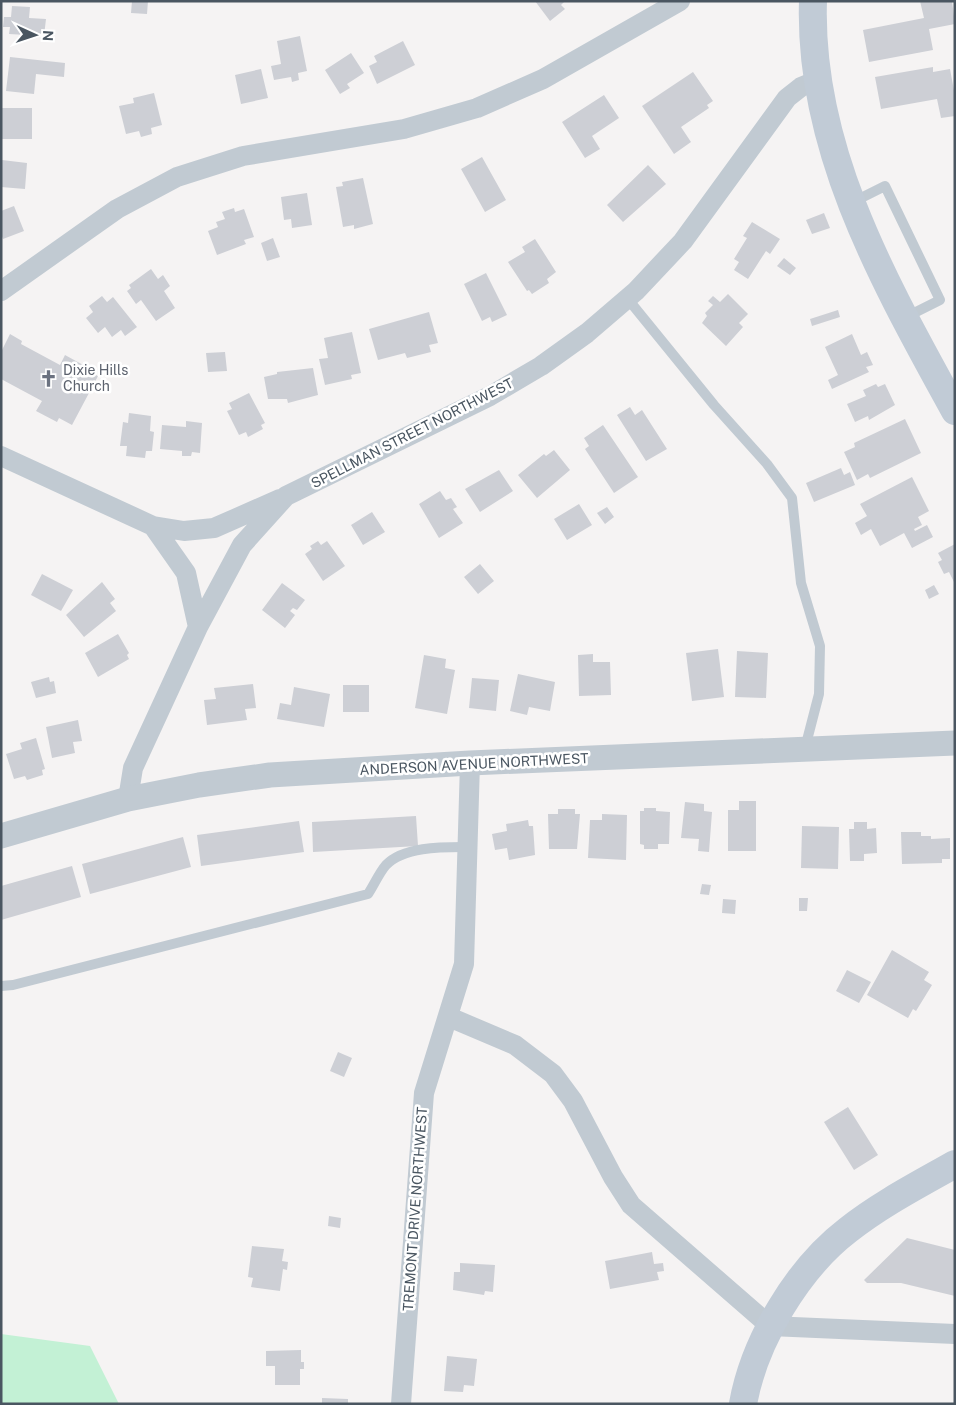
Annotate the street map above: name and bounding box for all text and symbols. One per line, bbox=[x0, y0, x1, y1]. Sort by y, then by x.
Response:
north arrow bbox=[10, 10, 60, 60]
text: N bbox=[40, 30, 56, 42]
place label: Dixie Hills Church bbox=[63, 362, 128, 394]
church icon: Dixie Hills Church bbox=[39, 368, 59, 388]
street label: SPELLMAN STREET NORTHWEST bbox=[308, 375, 516, 491]
street label: ANDERSON AVENUE NORTHWEST bbox=[359, 750, 589, 778]
street label: TREMONT DRIVE NORTHWEST bbox=[400, 1106, 430, 1312]

